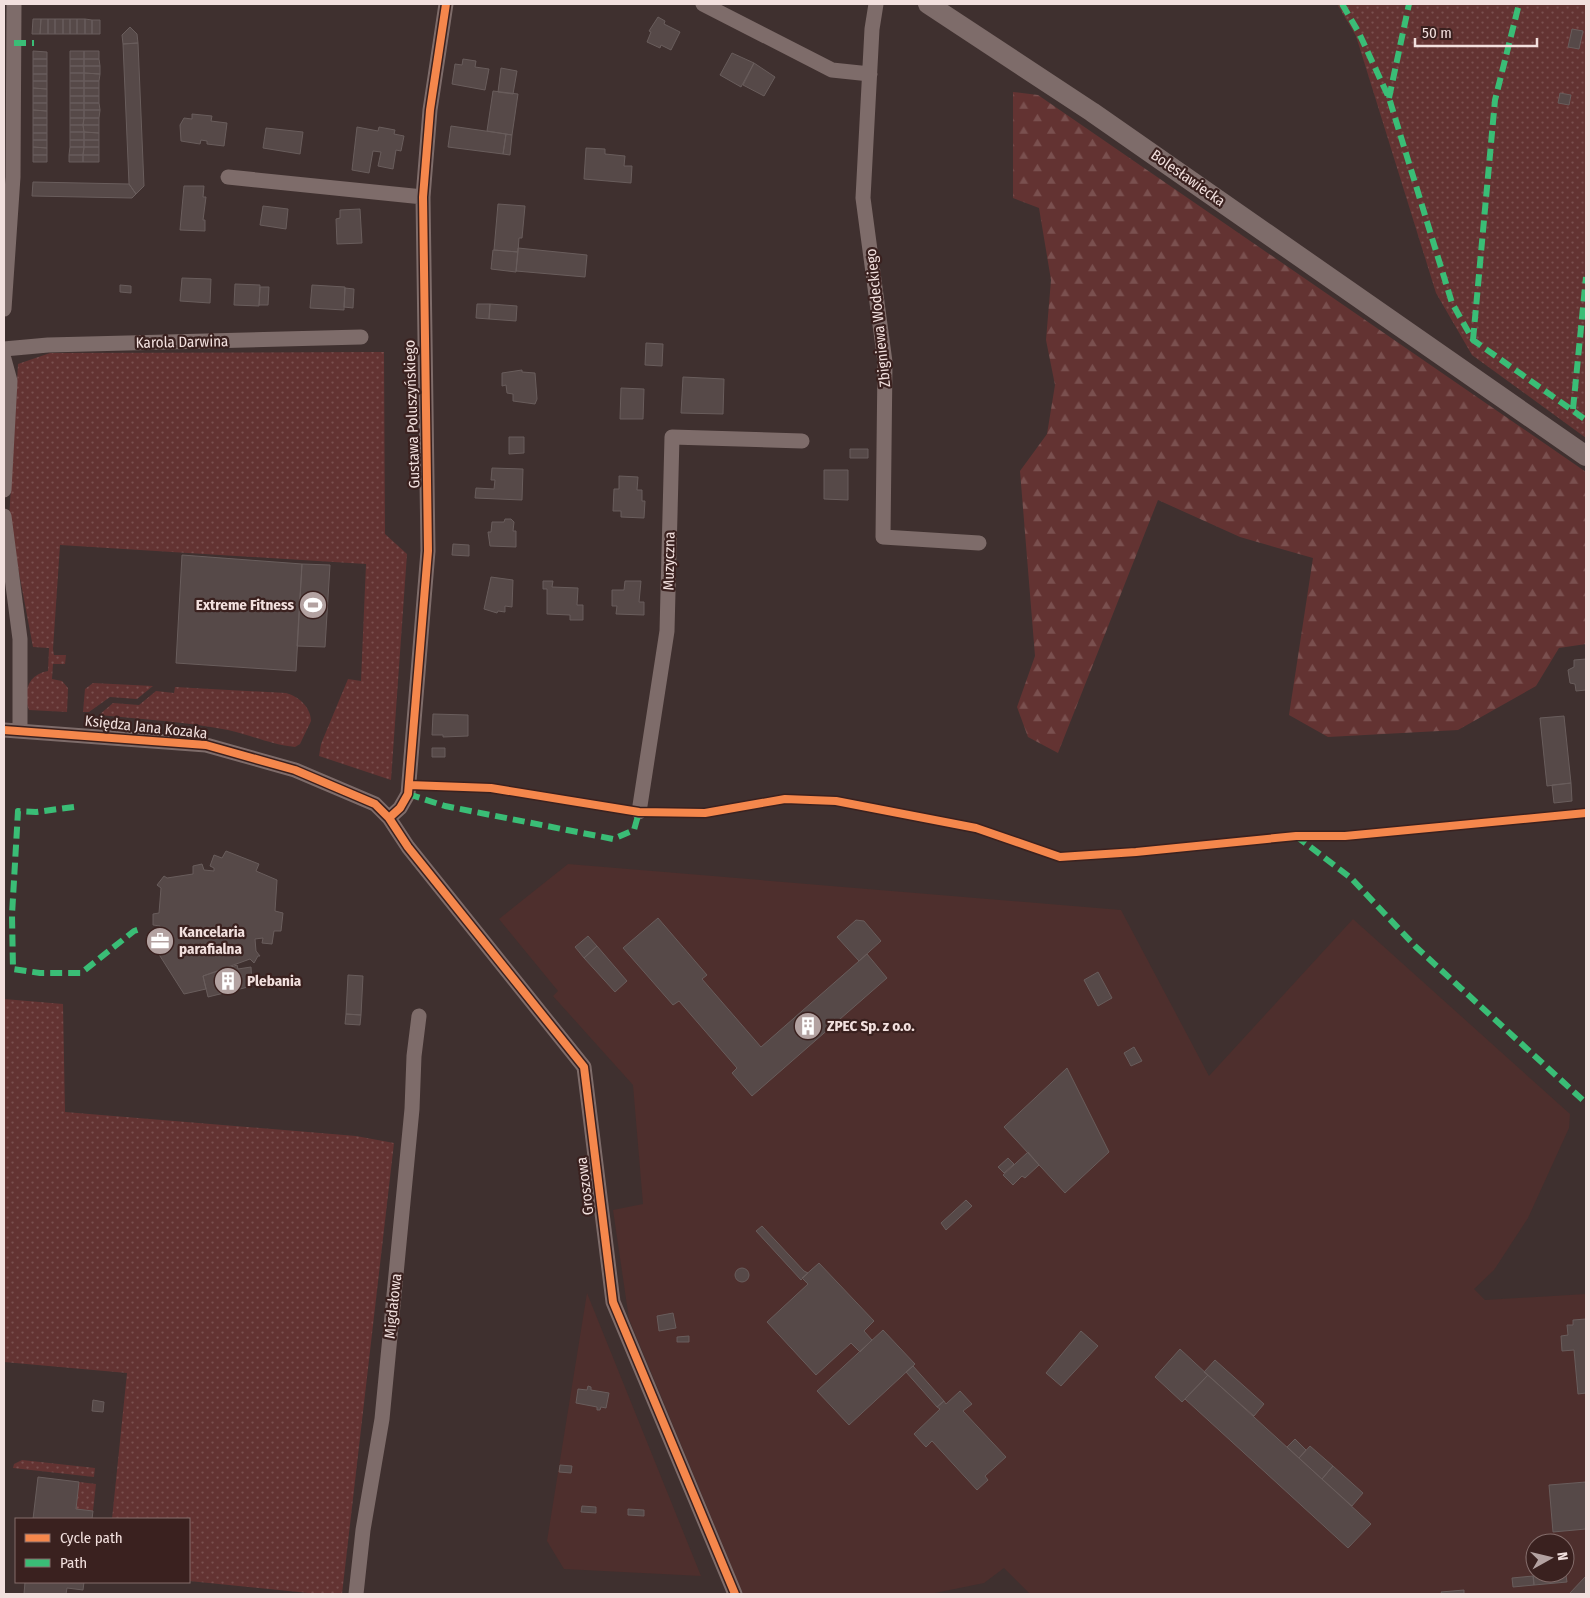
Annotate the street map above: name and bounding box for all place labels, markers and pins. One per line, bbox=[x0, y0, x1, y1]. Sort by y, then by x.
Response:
sports icon: Extreme Fitness bbox=[298, 590, 328, 620]
place label: Extreme Fitness bbox=[196, 596, 294, 614]
place label: Kancelaria parafialna bbox=[179, 923, 246, 958]
office icon: Kancelaria parafialna bbox=[145, 926, 175, 956]
building icon: Plebania bbox=[213, 966, 243, 996]
place label: Plebania bbox=[247, 972, 302, 990]
building icon: ZPEC Sp. z o.o. bbox=[793, 1011, 823, 1041]
place label: ZPEC Sp. z o.o. bbox=[827, 1017, 915, 1035]

